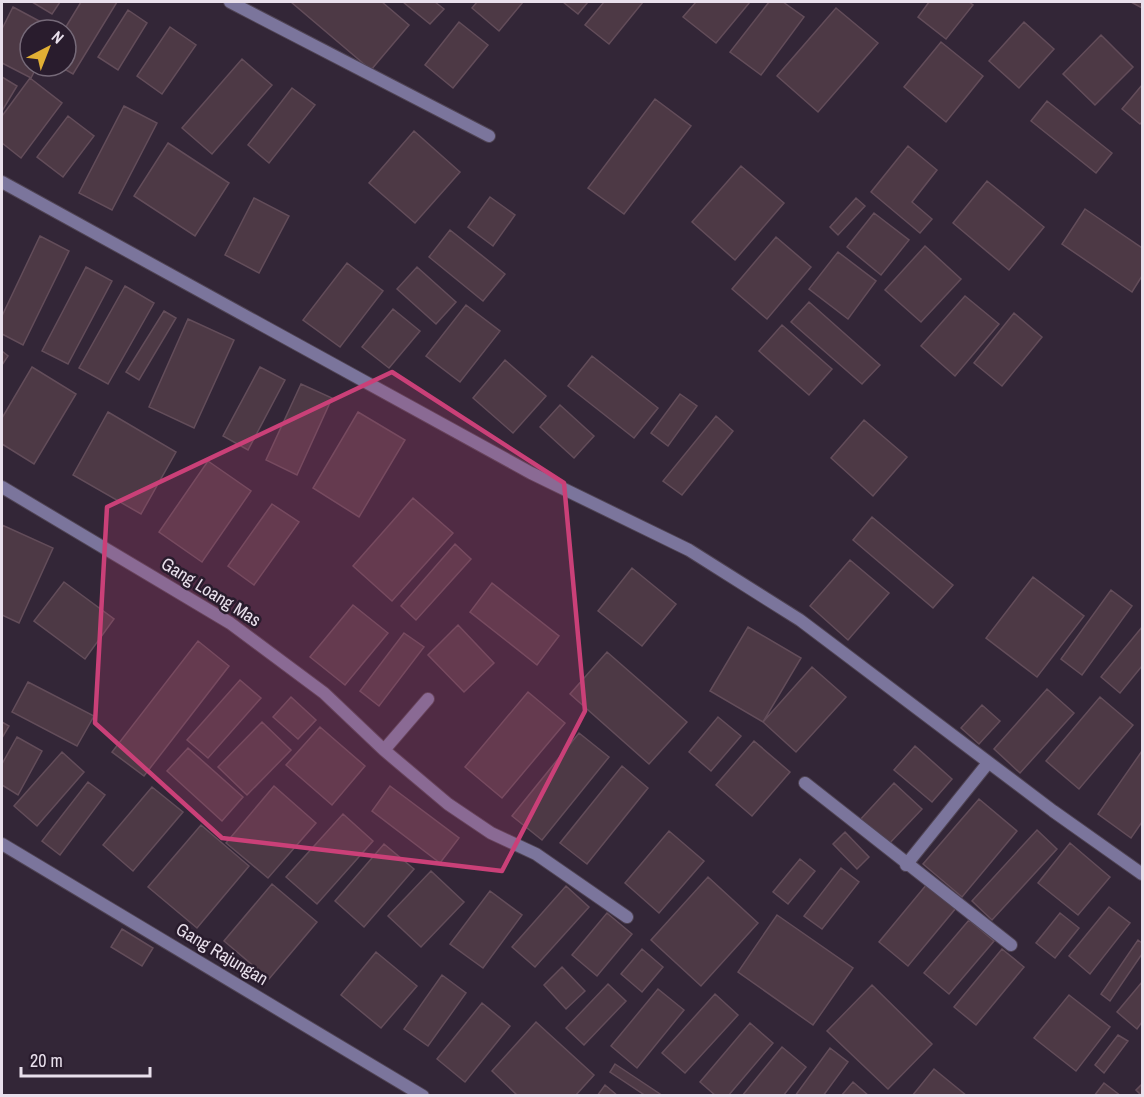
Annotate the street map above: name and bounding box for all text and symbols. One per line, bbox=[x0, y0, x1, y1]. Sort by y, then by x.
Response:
north arrow bbox=[18, 18, 78, 78]
text: N bbox=[47, 26, 69, 48]
street label: Gang Loang Mas bbox=[157, 551, 266, 632]
street label: Gang Rajungan bbox=[172, 916, 273, 991]
scale bar bbox=[21, 1040, 150, 1078]
text: 20 m bbox=[30, 1048, 63, 1073]

